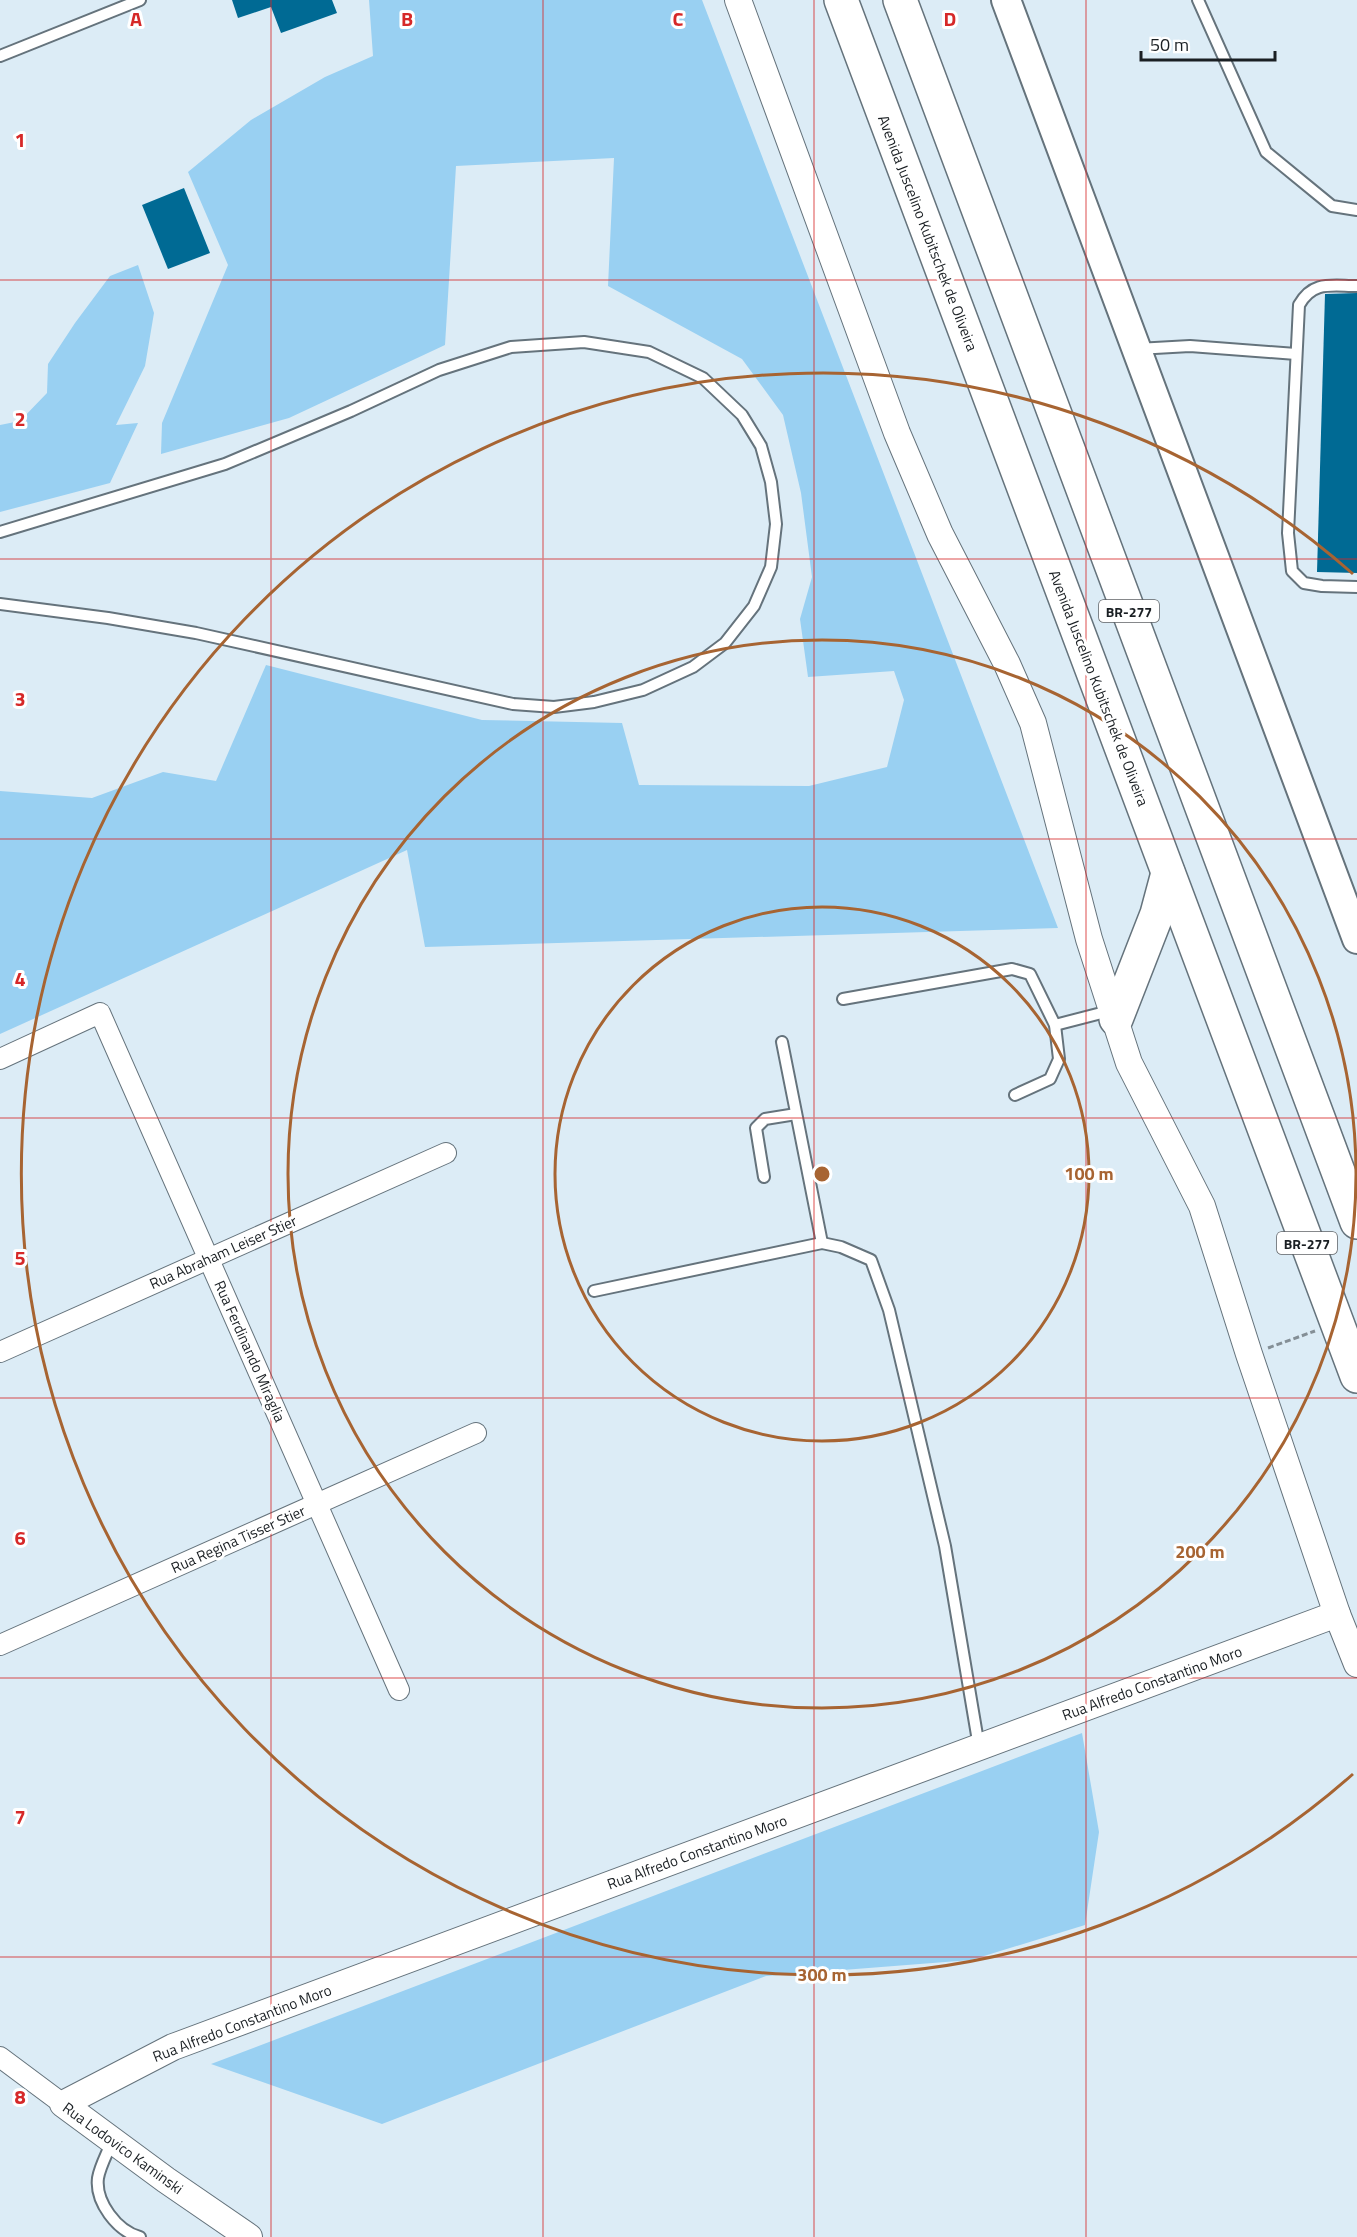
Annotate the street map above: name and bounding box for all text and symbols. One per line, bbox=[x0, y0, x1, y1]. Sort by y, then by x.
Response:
text: A bbox=[130, 3, 142, 34]
text: B bbox=[401, 3, 413, 34]
text: C bbox=[673, 3, 684, 34]
text: D bbox=[944, 3, 956, 34]
scale bar bbox=[1141, 24, 1274, 62]
text: 50 m bbox=[1150, 31, 1189, 58]
street label: Avenida Juscelino Kubitschek de Oliveira bbox=[872, 112, 984, 355]
text: 1 bbox=[14, 124, 26, 155]
text: 2 bbox=[14, 403, 26, 434]
street label: Avenida Juscelino Kubitschek de Oliveira bbox=[1043, 567, 1155, 810]
road number: BR-277 bbox=[1099, 600, 1159, 622]
text: 3 bbox=[14, 683, 26, 714]
text: 4 bbox=[14, 963, 26, 994]
text: 100 m bbox=[1064, 1160, 1114, 1187]
centre of rings bbox=[812, 1164, 832, 1184]
street label: Rua Abraham Leiser Stier bbox=[146, 1209, 300, 1295]
road number: BR-277 bbox=[1277, 1232, 1337, 1254]
text: 5 bbox=[14, 1242, 26, 1273]
street label: Rua Ferdinando Miraglia bbox=[208, 1277, 292, 1426]
street label: Rua Regina Tisser Stier bbox=[167, 1499, 309, 1579]
text: 6 bbox=[14, 1522, 26, 1553]
text: 200 m bbox=[1175, 1538, 1225, 1565]
street label: Rua Alfredo Constantino Moro bbox=[1059, 1640, 1245, 1726]
text: 7 bbox=[14, 1801, 26, 1832]
street label: Rua Alfredo Constantino Moro bbox=[604, 1809, 790, 1895]
text: 300 m bbox=[797, 1961, 847, 1988]
street label: Rua Alfredo Constantino Moro bbox=[149, 1978, 335, 2068]
text: 8 bbox=[14, 2081, 26, 2112]
street label: Rua Lodovico Kaminski bbox=[58, 2096, 188, 2200]

